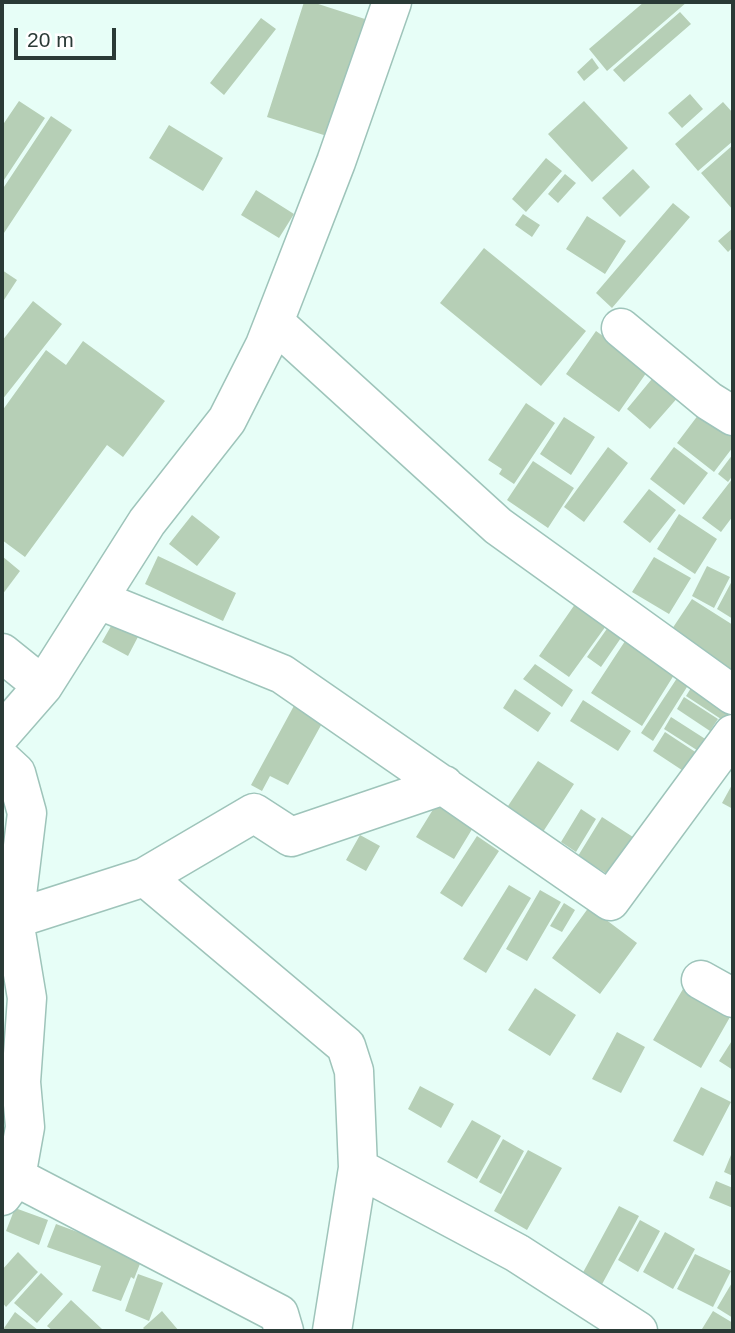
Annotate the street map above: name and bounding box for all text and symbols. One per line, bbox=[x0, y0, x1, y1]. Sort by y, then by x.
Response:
scale bar bbox=[18, 14, 119, 58]
text: 20 m bbox=[27, 28, 74, 51]

